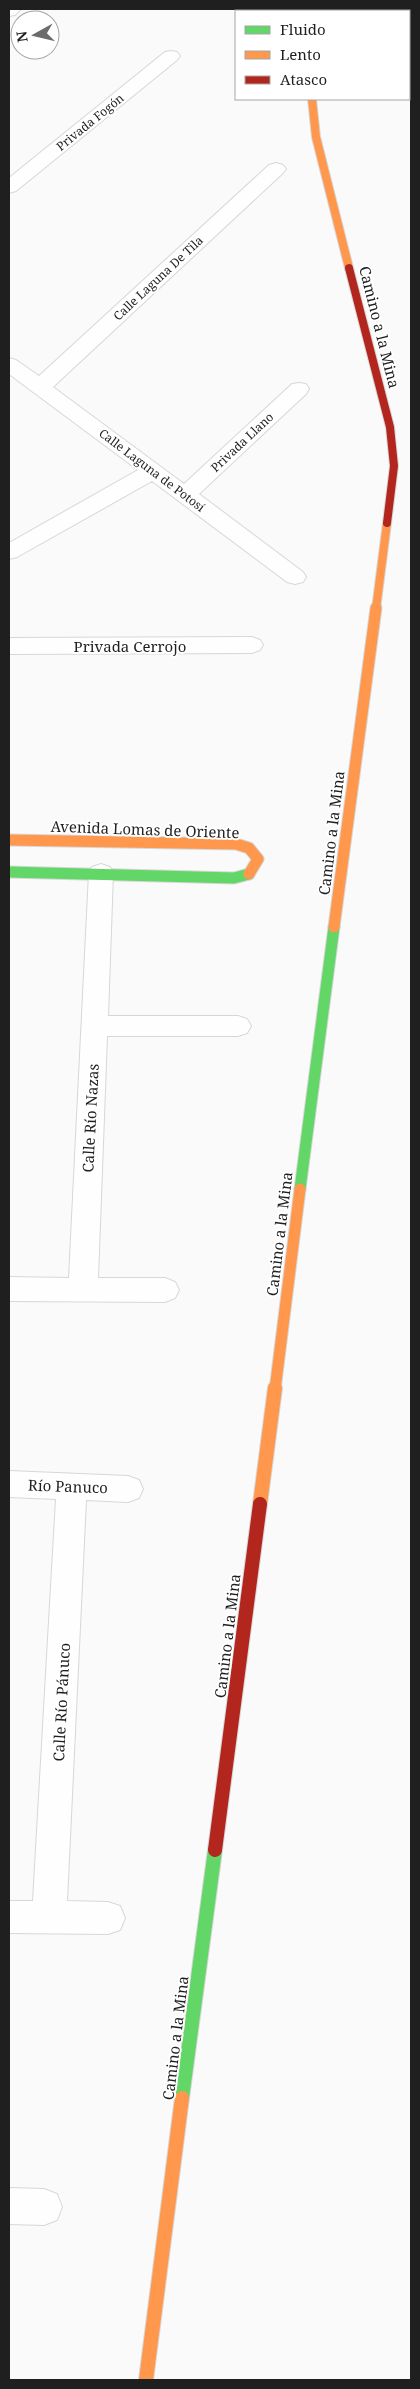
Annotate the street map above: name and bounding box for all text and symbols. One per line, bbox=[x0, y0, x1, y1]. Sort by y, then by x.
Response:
north arrow bbox=[10, 10, 60, 60]
legend bbox=[235, 10, 410, 100]
text: Fluido bbox=[280, 19, 326, 39]
text: N bbox=[11, 30, 32, 44]
text: Lento bbox=[280, 44, 321, 64]
text: Atasco bbox=[280, 69, 327, 89]
street label: Privada Fogón bbox=[53, 89, 128, 155]
street label: Calle Laguna De Tila bbox=[109, 232, 207, 324]
street label: Camino a la Mina bbox=[355, 264, 405, 390]
street label: Privada Llano bbox=[207, 408, 277, 476]
street label: Calle Laguna de Potosí bbox=[96, 425, 209, 516]
street label: Privada Cerrojo bbox=[74, 636, 186, 656]
street label: Camino a la Mina bbox=[313, 770, 349, 896]
street label: Avenida Lomas de Oriente bbox=[50, 816, 240, 842]
street label: Calle Río Nazas bbox=[77, 1063, 103, 1173]
street label: Camino a la Mina bbox=[261, 1171, 297, 1297]
street label: Río Panuco bbox=[28, 1475, 108, 1497]
street label: Camino a la Mina bbox=[209, 1573, 245, 1699]
street label: Calle Río Pánuco bbox=[48, 1642, 74, 1762]
street label: Camino a la Mina bbox=[157, 1975, 193, 2101]

